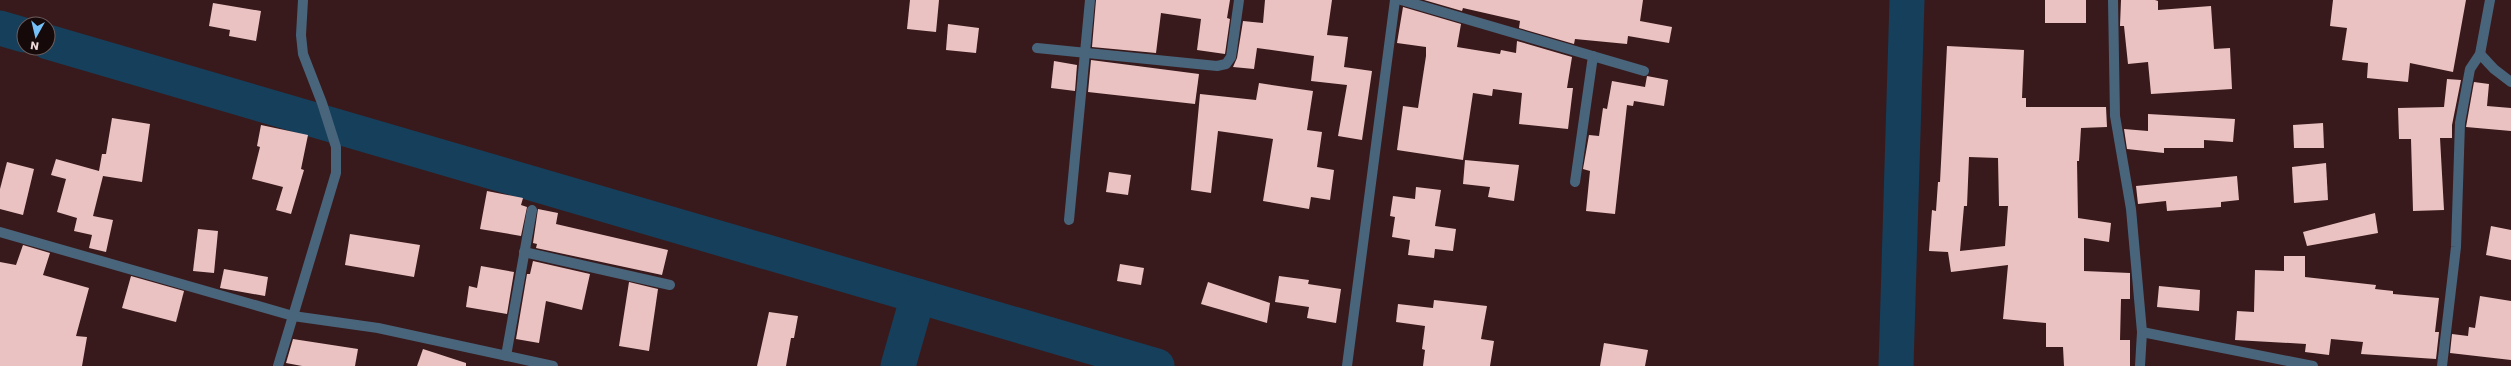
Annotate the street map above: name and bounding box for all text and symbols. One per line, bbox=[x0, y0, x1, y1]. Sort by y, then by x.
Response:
north arrow bbox=[16, 16, 56, 56]
text: N bbox=[29, 37, 40, 54]

